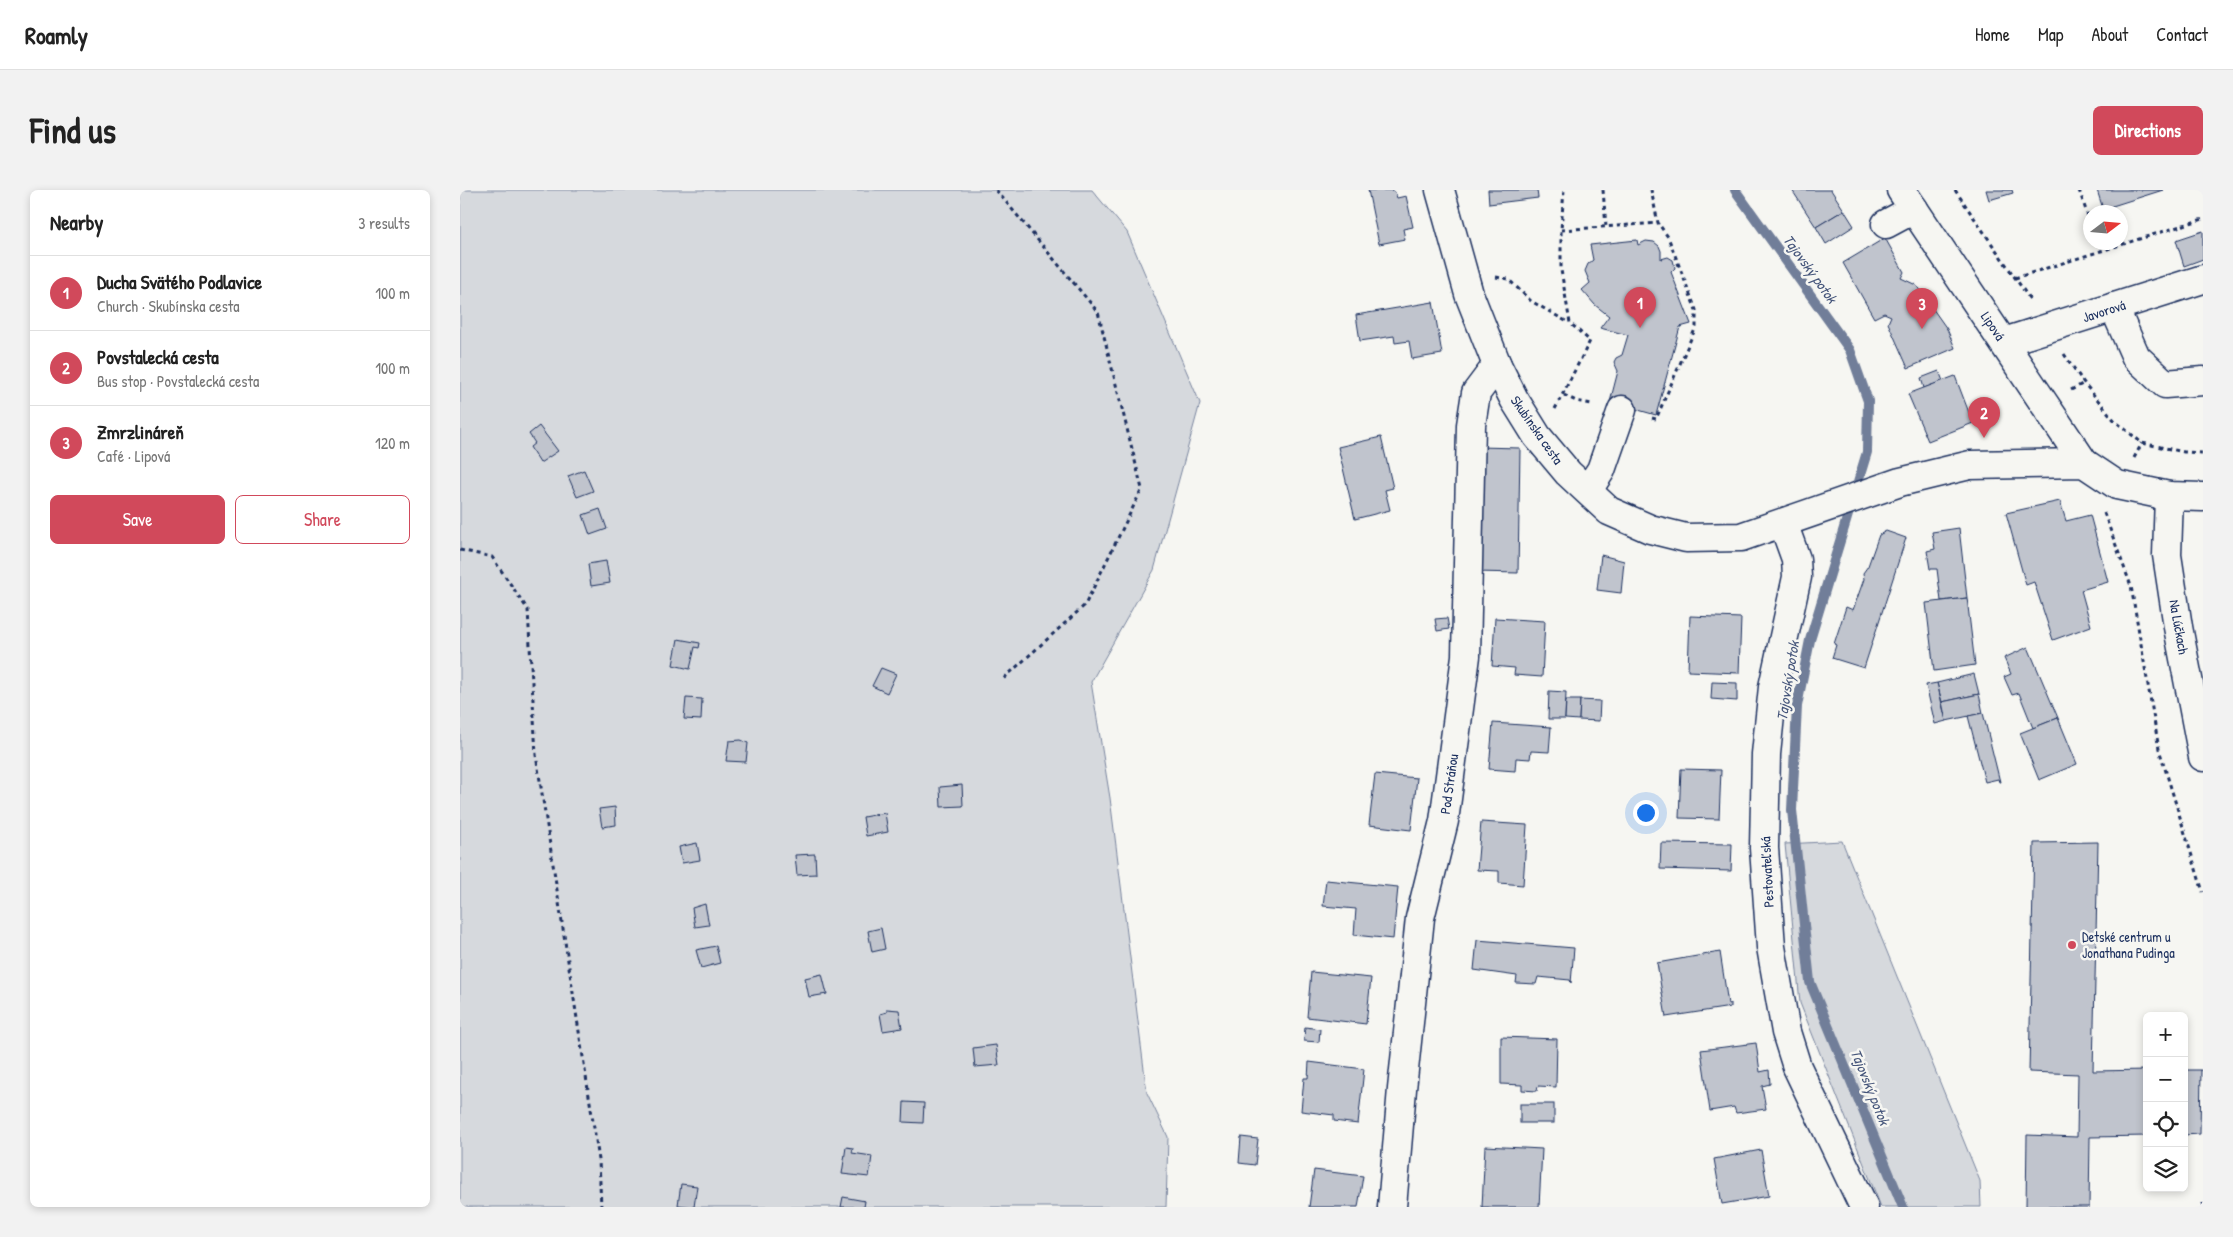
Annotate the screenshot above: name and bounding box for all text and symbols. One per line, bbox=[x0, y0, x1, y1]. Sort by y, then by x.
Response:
text: Roamly bbox=[25, 19, 88, 51]
text: Home bbox=[1975, 22, 2010, 47]
text: Map bbox=[2038, 22, 2063, 47]
text: About bbox=[2091, 22, 2128, 47]
text: Contact bbox=[2156, 22, 2208, 47]
button: Directions bbox=[2093, 106, 2203, 155]
text: Find us bbox=[30, 107, 116, 154]
north arrow bbox=[2083, 205, 2128, 250]
text: Nearby bbox=[50, 208, 103, 237]
text: 3 results bbox=[358, 212, 410, 234]
water label: Tajovský potok bbox=[1778, 230, 1843, 309]
text: Ducha Svätého Podlavice bbox=[97, 269, 262, 295]
text: 1 bbox=[63, 282, 69, 304]
text: 100 m bbox=[375, 282, 410, 304]
pin: 1 bbox=[1624, 287, 1656, 328]
pin: 3 bbox=[1906, 288, 1938, 329]
text: Church · Skubínska cesta bbox=[97, 295, 240, 317]
street label: Javorová bbox=[2080, 295, 2128, 326]
street label: Lipová bbox=[1976, 308, 2010, 345]
text: Povstalecká cesta bbox=[97, 344, 219, 370]
text: 2 bbox=[62, 357, 70, 379]
text: 100 m bbox=[375, 357, 410, 379]
text: Bus stop · Povstalecká cesta bbox=[97, 370, 259, 392]
street label: Skubínska cesta bbox=[1507, 392, 1568, 468]
pin: 2 bbox=[1968, 397, 2000, 438]
text: Zmrzlináreň bbox=[97, 419, 184, 445]
text: 3 bbox=[62, 432, 70, 454]
text: 120 m bbox=[375, 432, 410, 454]
text: Café · Lipová bbox=[97, 445, 170, 467]
button: Save bbox=[50, 495, 225, 544]
button: Share bbox=[235, 495, 410, 544]
street label: Na Lúčkach bbox=[2165, 598, 2194, 656]
water label: Tajovský potok bbox=[1771, 638, 1804, 722]
street label: Pod Stráňou bbox=[1435, 752, 1462, 815]
your location bbox=[1633, 800, 1659, 826]
street label: Pestovateľská bbox=[1755, 835, 1778, 908]
place label: Detské centrum u Jonathana Pudinga bbox=[2082, 927, 2175, 963]
marker: Detské centrum u Jonathana Pudinga bbox=[2066, 939, 2078, 951]
map controls bbox=[2143, 1012, 2188, 1192]
button: + bbox=[2143, 1012, 2188, 1057]
water label: Tajovský potok bbox=[1846, 1046, 1896, 1130]
button: − bbox=[2143, 1057, 2188, 1102]
button: locate bbox=[2143, 1102, 2188, 1147]
button: layers bbox=[2143, 1147, 2188, 1192]

